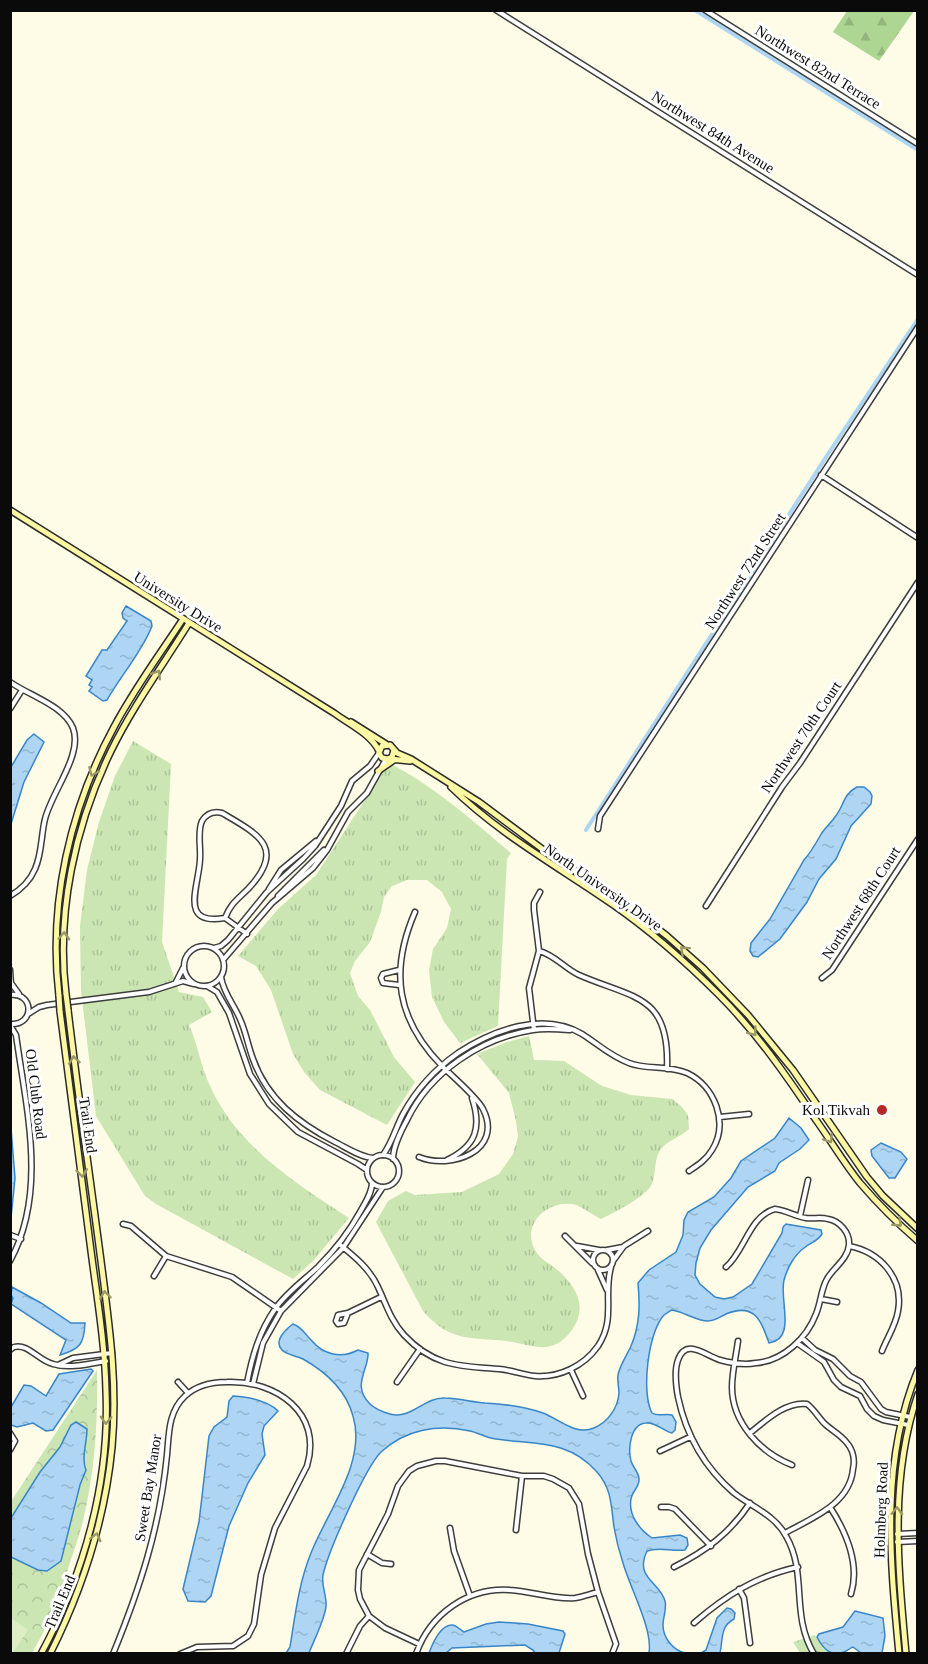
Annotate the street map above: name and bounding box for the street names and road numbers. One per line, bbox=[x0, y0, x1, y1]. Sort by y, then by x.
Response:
street label: Northwest 82nd Terrace bbox=[753, 22, 884, 112]
street label: Northwest 84th Avenue bbox=[649, 88, 777, 176]
street label: Northwest 72nd Street bbox=[702, 509, 789, 632]
street label: University Drive bbox=[131, 568, 225, 636]
street label: Northwest 70th Court bbox=[758, 678, 845, 796]
street label: North University Drive bbox=[541, 840, 665, 934]
street label: Northwest 68th Court bbox=[819, 843, 904, 962]
street label: Old Club Road bbox=[23, 1048, 50, 1141]
street label: Trail End bbox=[76, 1096, 100, 1155]
street label: Sweet Bay Manor bbox=[132, 1433, 164, 1543]
street label: Holmberg Road bbox=[871, 1461, 891, 1558]
street label: Trail End bbox=[42, 1572, 79, 1631]

